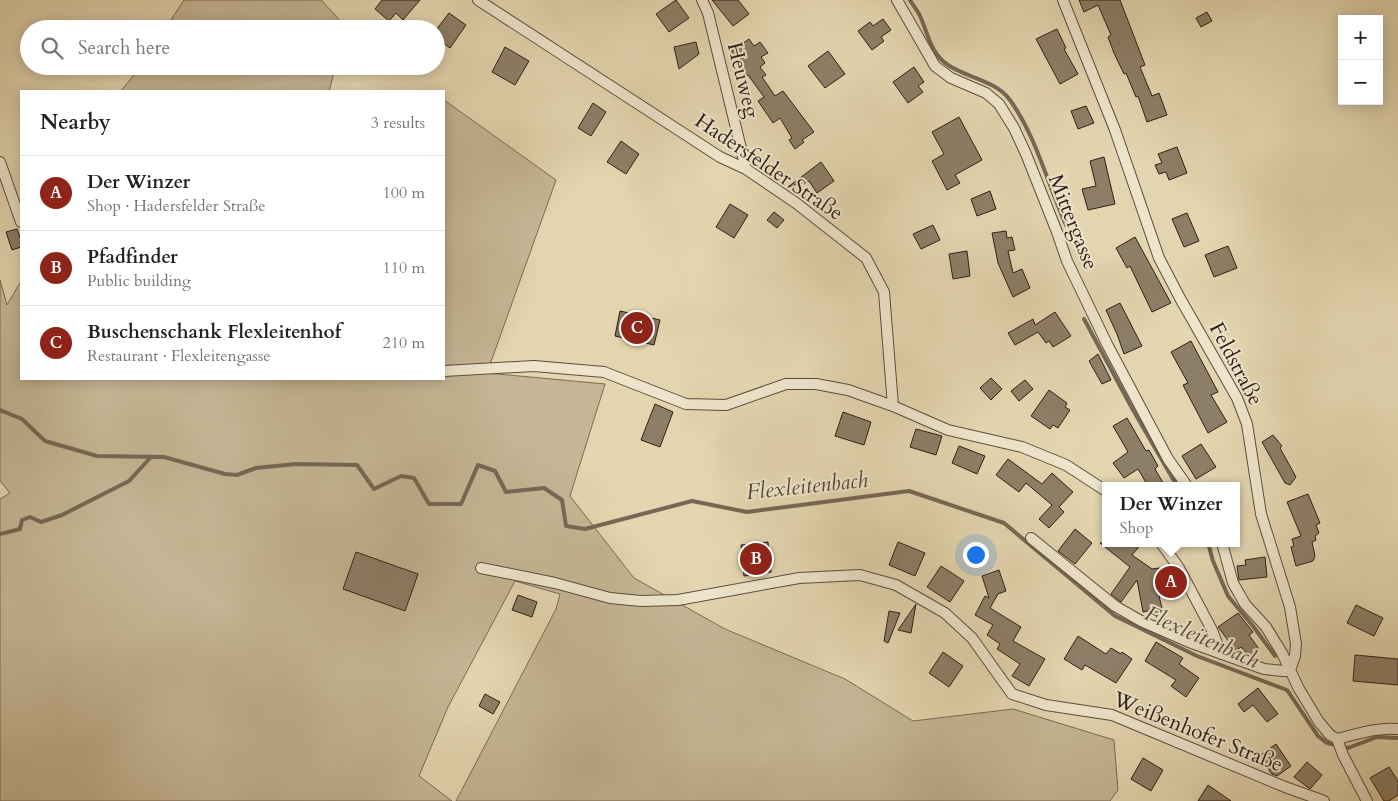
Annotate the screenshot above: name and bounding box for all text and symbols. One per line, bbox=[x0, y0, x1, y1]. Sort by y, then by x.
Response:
map controls bbox=[1338, 15, 1383, 105]
button: + bbox=[1338, 15, 1383, 60]
search box bbox=[20, 20, 445, 75]
icon: search bbox=[38, 34, 66, 62]
text: Search here bbox=[78, 35, 170, 61]
street label: Heuweg bbox=[720, 39, 766, 121]
button: − bbox=[1338, 60, 1383, 105]
street label: Hadersfelder Straße bbox=[689, 107, 849, 227]
text: Nearby bbox=[40, 108, 111, 137]
text: 3 results bbox=[371, 112, 425, 134]
text: Der Winzer bbox=[87, 169, 190, 195]
street label: Mittergasse bbox=[1041, 170, 1105, 274]
text: A bbox=[50, 182, 62, 204]
text: 100 m bbox=[383, 182, 425, 204]
text: Shop · Hadersfelder Straße bbox=[87, 195, 266, 217]
text: Pfadfinder bbox=[87, 244, 178, 270]
text: B bbox=[50, 257, 62, 279]
text: 110 m bbox=[383, 257, 425, 279]
text: Public building bbox=[87, 270, 191, 292]
pin: C bbox=[621, 309, 653, 347]
street label: Feldstraße bbox=[1202, 317, 1270, 411]
text: Buschenschank Flexleitenhof bbox=[87, 319, 341, 345]
text: C bbox=[50, 332, 62, 354]
text: 210 m bbox=[383, 332, 425, 354]
text: Restaurant · Flexleitengasse bbox=[87, 345, 271, 367]
water label: Flexleitenbach bbox=[745, 465, 870, 507]
popup bbox=[1102, 482, 1240, 547]
text: Der Winzer bbox=[1119, 491, 1223, 517]
text: Shop bbox=[1119, 517, 1153, 539]
pin: B bbox=[740, 540, 772, 578]
your location bbox=[963, 542, 989, 568]
pin: A bbox=[1155, 563, 1187, 601]
water label: Flexleitenbach bbox=[1140, 598, 1264, 676]
street label: Weißenhofer Straße bbox=[1108, 684, 1287, 779]

